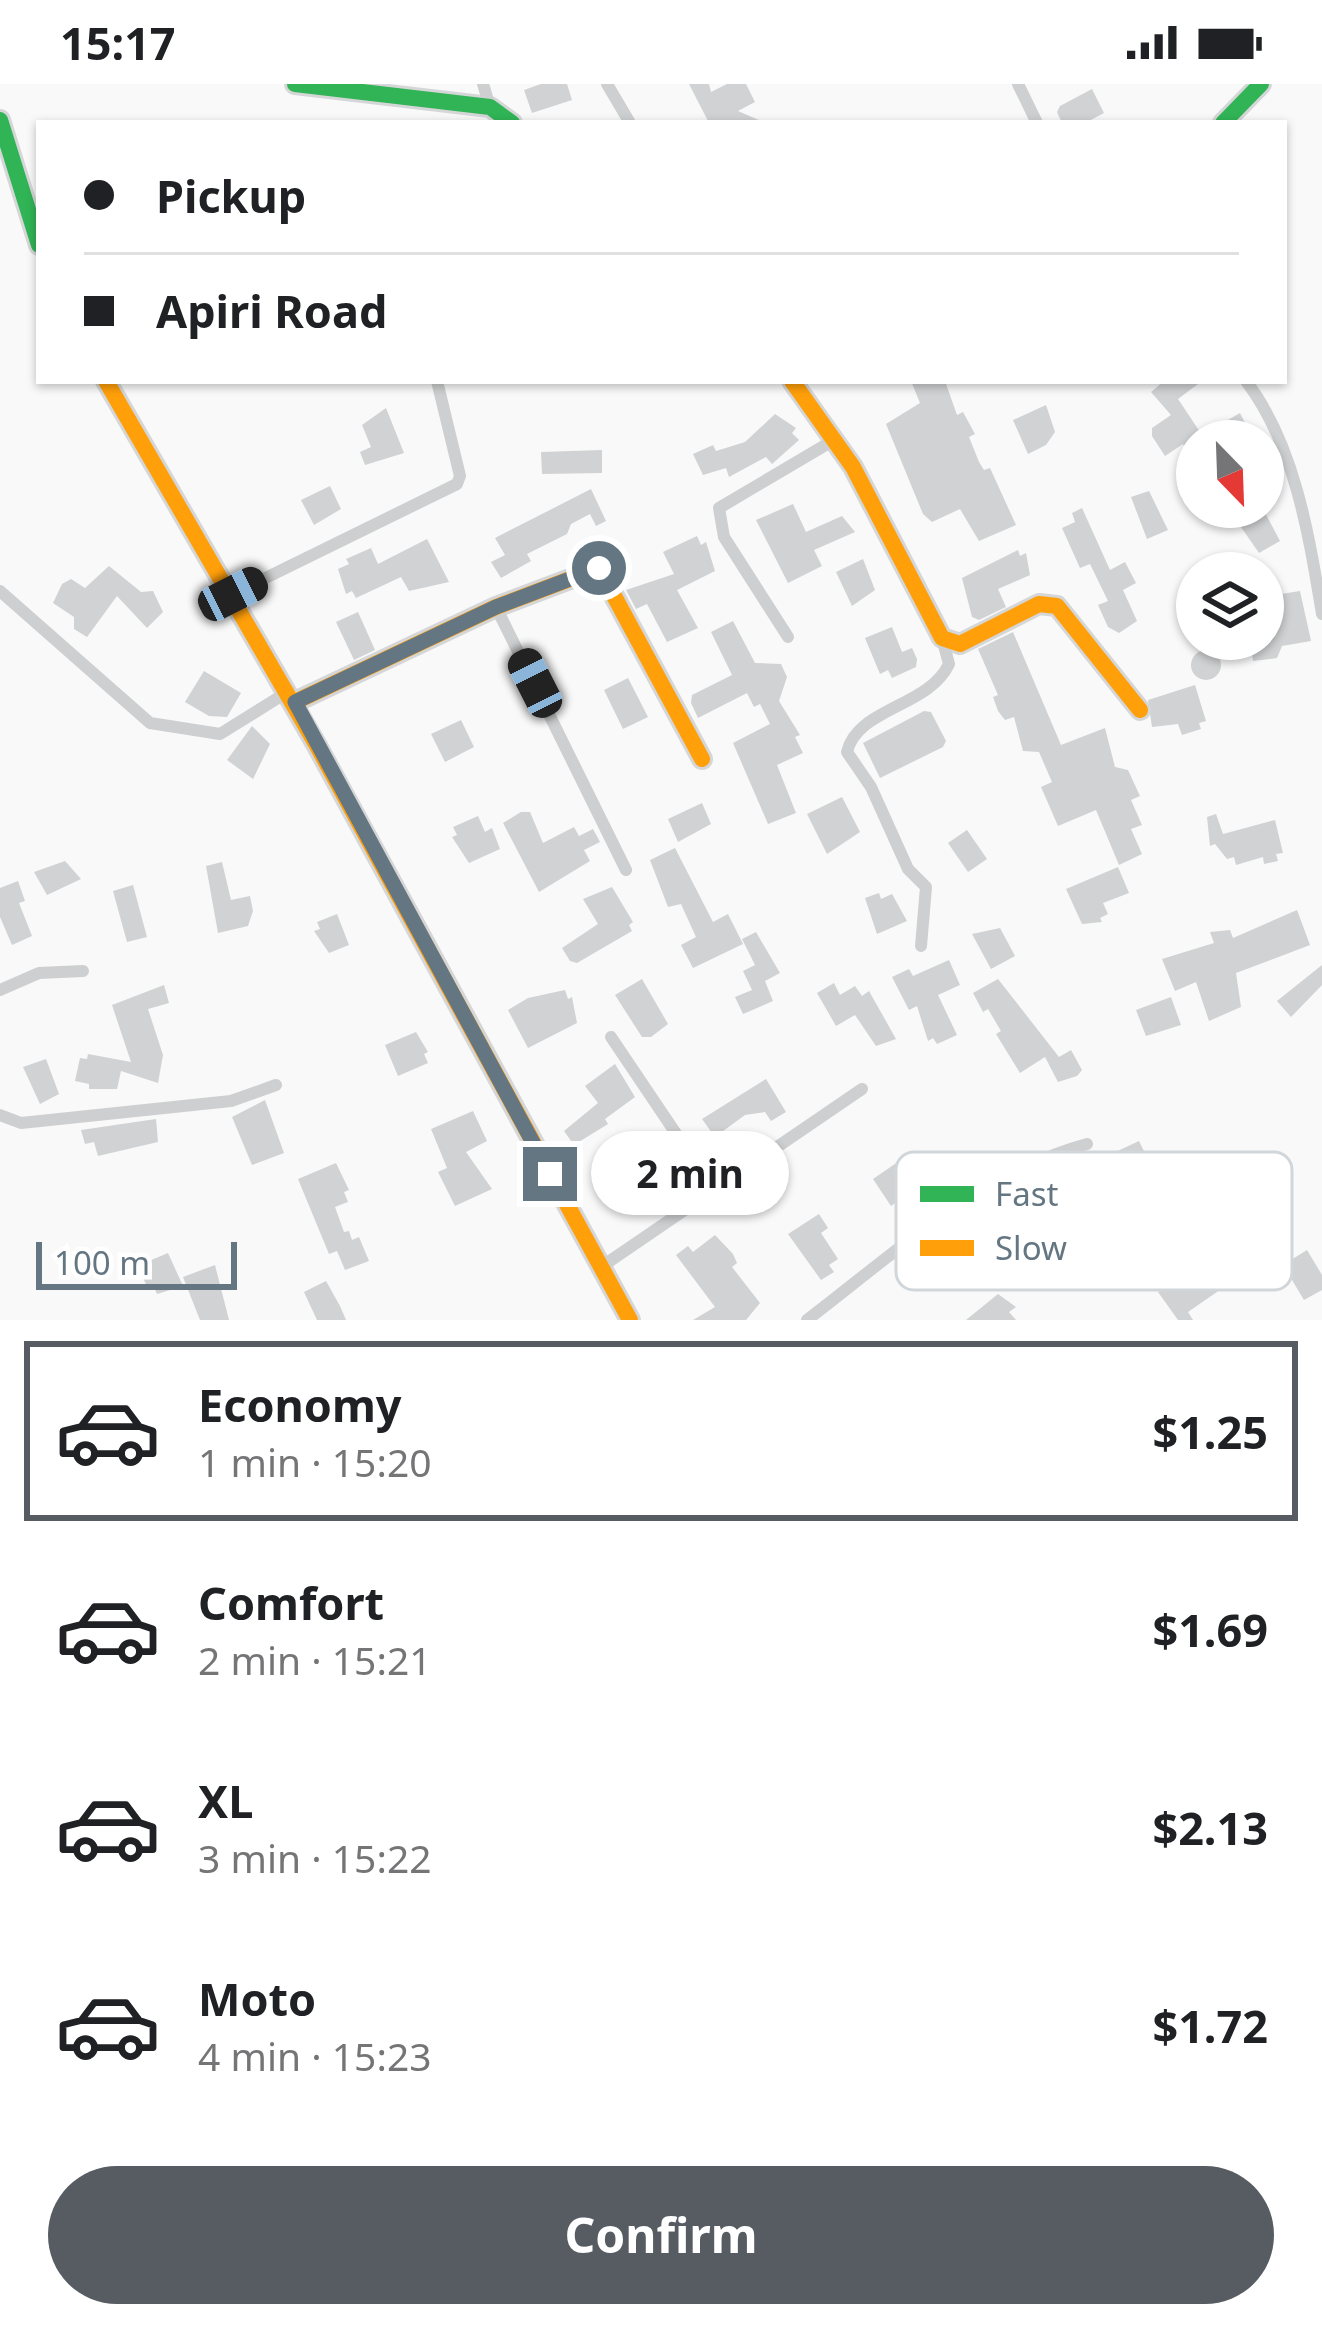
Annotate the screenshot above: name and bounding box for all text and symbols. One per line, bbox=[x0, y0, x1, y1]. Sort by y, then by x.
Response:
text: 15:17 bbox=[60, 12, 176, 73]
text: Pickup bbox=[156, 165, 306, 226]
text: Apiri Road bbox=[156, 280, 387, 341]
north arrow bbox=[1176, 420, 1284, 528]
map controls bbox=[1176, 420, 1284, 660]
route start bbox=[572, 541, 626, 595]
button: layers bbox=[1176, 552, 1284, 660]
car bbox=[193, 562, 273, 626]
car bbox=[503, 643, 567, 723]
callout: 2 min bbox=[592, 1132, 790, 1216]
text: 2 min bbox=[636, 1146, 744, 1199]
route end bbox=[523, 1147, 577, 1201]
legend bbox=[896, 1152, 1292, 1290]
text: Fast bbox=[995, 1171, 1058, 1216]
text: Slow bbox=[995, 1225, 1067, 1270]
scale bar bbox=[36, 1236, 237, 1289]
text: 100 m bbox=[54, 1240, 150, 1285]
text: Economy bbox=[198, 1374, 402, 1435]
icon: car bbox=[54, 1377, 162, 1485]
text: $1.25 bbox=[1152, 1401, 1268, 1462]
text: 1 min · 15:20 bbox=[198, 1435, 432, 1488]
text: Comfort bbox=[198, 1572, 384, 1633]
icon: car bbox=[54, 1575, 162, 1683]
text: $1.69 bbox=[1152, 1599, 1268, 1660]
text: 2 min · 15:21 bbox=[198, 1633, 432, 1686]
text: XL bbox=[198, 1770, 253, 1831]
icon: car bbox=[54, 1773, 162, 1881]
text: $2.13 bbox=[1152, 1797, 1268, 1858]
text: 3 min · 15:22 bbox=[198, 1831, 432, 1884]
text: Moto bbox=[198, 1968, 316, 2029]
icon: car bbox=[54, 1971, 162, 2079]
text: $1.72 bbox=[1152, 1995, 1268, 2056]
text: 4 min · 15:23 bbox=[198, 2029, 432, 2082]
button: Confirm bbox=[48, 2166, 1274, 2304]

